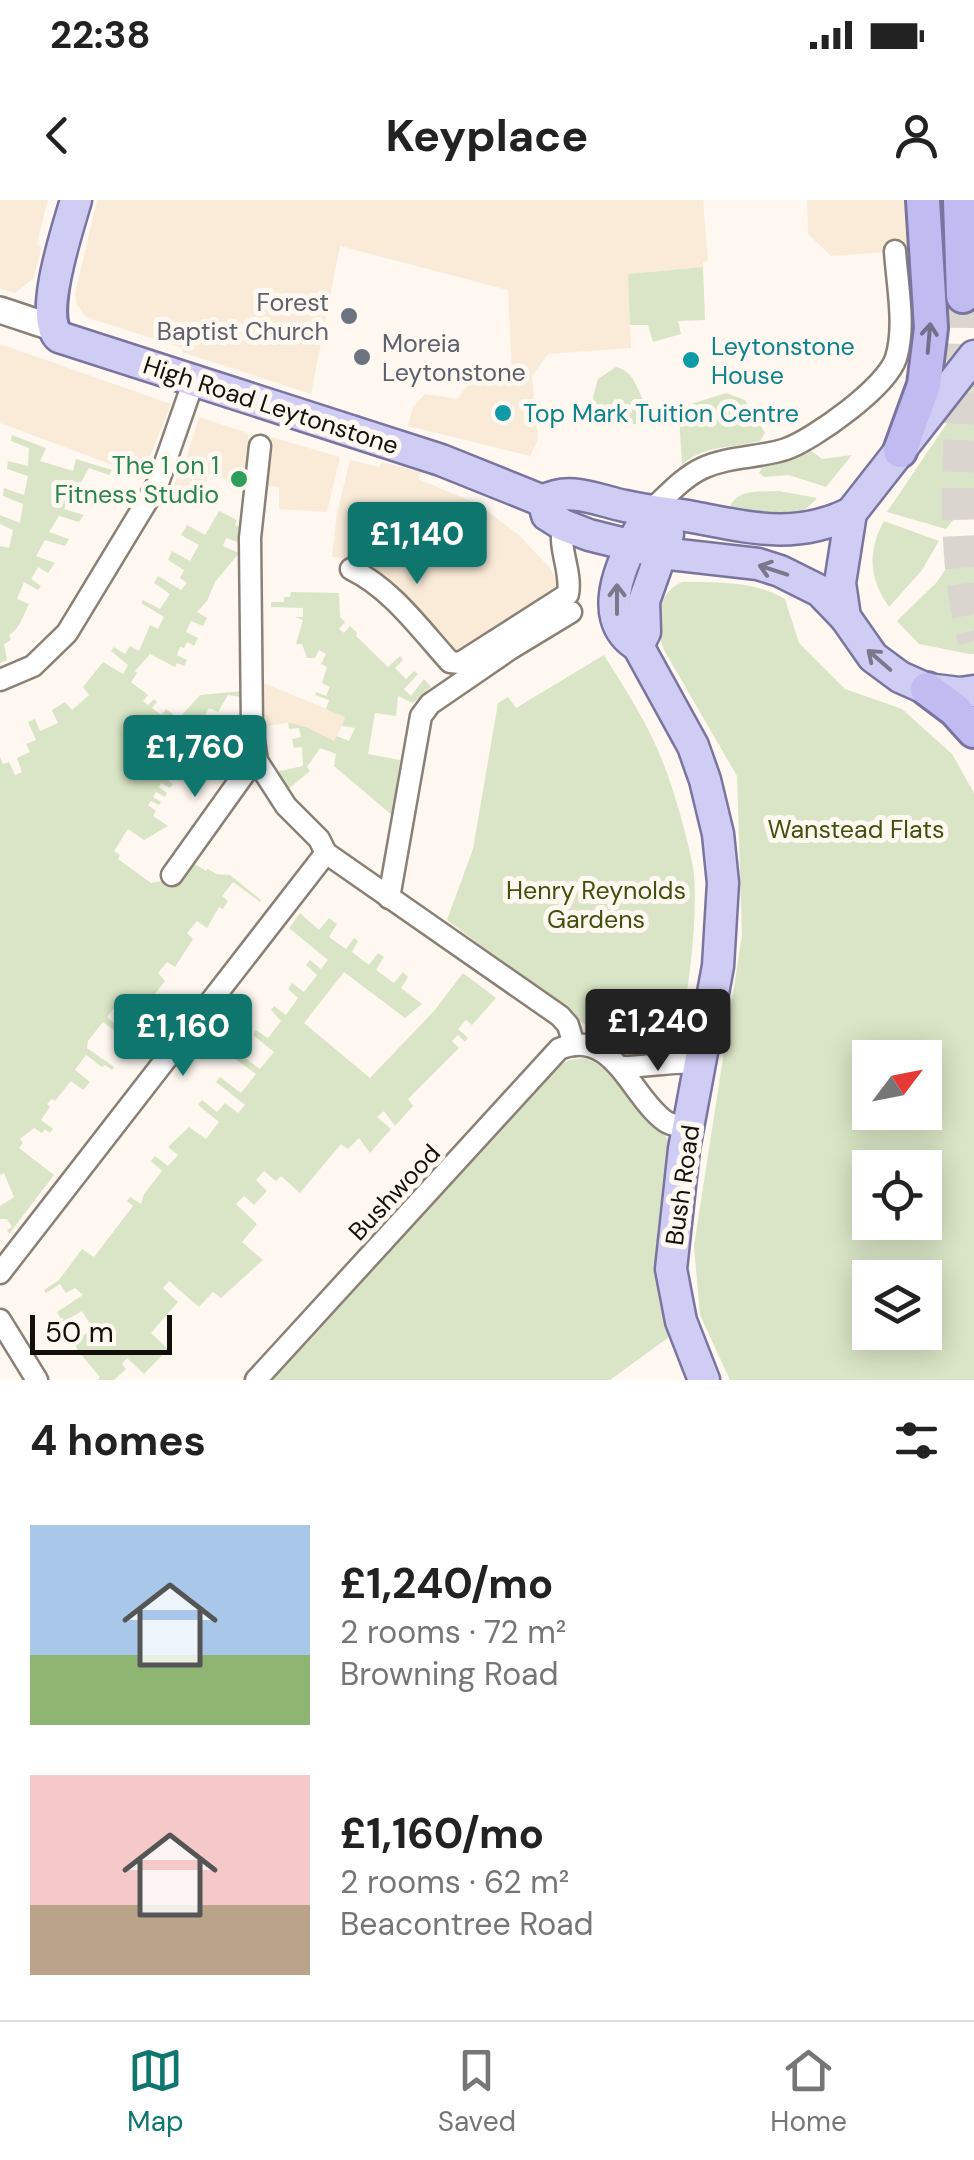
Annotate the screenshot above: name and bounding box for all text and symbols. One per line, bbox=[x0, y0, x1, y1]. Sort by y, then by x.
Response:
text: 22:38 bbox=[50, 10, 150, 60]
text: Keyplace bbox=[386, 106, 588, 165]
icon: back bbox=[30, 108, 85, 163]
icon: person bbox=[889, 108, 944, 163]
place label: Forest Baptist Church bbox=[157, 286, 329, 348]
marker: Forest Baptist Church bbox=[338, 305, 360, 327]
one-way arrow bbox=[920, 322, 939, 354]
place label: Moreia Leytonstone bbox=[382, 327, 526, 389]
place label: Leytonstone House bbox=[711, 330, 855, 392]
marker: Moreia Leytonstone bbox=[351, 346, 373, 368]
street label: High Road Leytonstone bbox=[139, 349, 403, 462]
marker: Leytonstone House bbox=[680, 349, 702, 371]
place label: Top Mark Tuition Centre bbox=[523, 397, 799, 430]
marker: Top Mark Tuition Centre bbox=[492, 402, 514, 424]
place label: The 1 on 1 Fitness Studio bbox=[54, 449, 219, 511]
marker: The 1 on 1 Fitness Studio bbox=[228, 468, 250, 490]
pin: £1,140 bbox=[336, 502, 498, 587]
text: £1,140 bbox=[370, 513, 464, 555]
one-way arrow bbox=[758, 559, 790, 577]
one-way arrow bbox=[608, 583, 626, 616]
one-way arrow bbox=[867, 649, 893, 671]
pin: £1,760 bbox=[114, 715, 276, 800]
text: £1,760 bbox=[145, 726, 245, 768]
park label: Wanstead Flats bbox=[767, 813, 945, 846]
park label: Henry Reynolds Gardens bbox=[506, 874, 686, 936]
pin: £1,240 bbox=[577, 989, 739, 1074]
pin: £1,160 bbox=[102, 994, 264, 1079]
text: £1,240 bbox=[607, 1000, 709, 1042]
text: £1,160 bbox=[136, 1005, 230, 1047]
north arrow bbox=[852, 1040, 942, 1130]
map controls bbox=[852, 1040, 942, 1350]
street label: Bush Road bbox=[658, 1123, 707, 1247]
street label: Bushwood bbox=[341, 1137, 447, 1248]
button: locate bbox=[852, 1150, 942, 1240]
button: layers bbox=[852, 1260, 942, 1350]
scale bar bbox=[30, 1310, 172, 1354]
text: 50 m bbox=[45, 1314, 114, 1351]
text: 4 homes bbox=[30, 1413, 206, 1468]
icon: filters bbox=[889, 1413, 944, 1468]
text: £1,240/mo bbox=[340, 1556, 553, 1611]
icon: home bbox=[110, 1565, 230, 1685]
text: 2 rooms · 72 m² bbox=[340, 1611, 566, 1653]
text: Browning Road bbox=[340, 1653, 559, 1695]
text: £1,160/mo bbox=[340, 1806, 544, 1861]
icon: home bbox=[110, 1815, 230, 1935]
text: 2 rooms · 62 m² bbox=[340, 1861, 569, 1903]
text: Beacontree Road bbox=[340, 1903, 594, 1945]
tab: Map bbox=[127, 2043, 183, 2140]
tab: Saved bbox=[438, 2043, 516, 2140]
tab: Home bbox=[770, 2043, 847, 2140]

